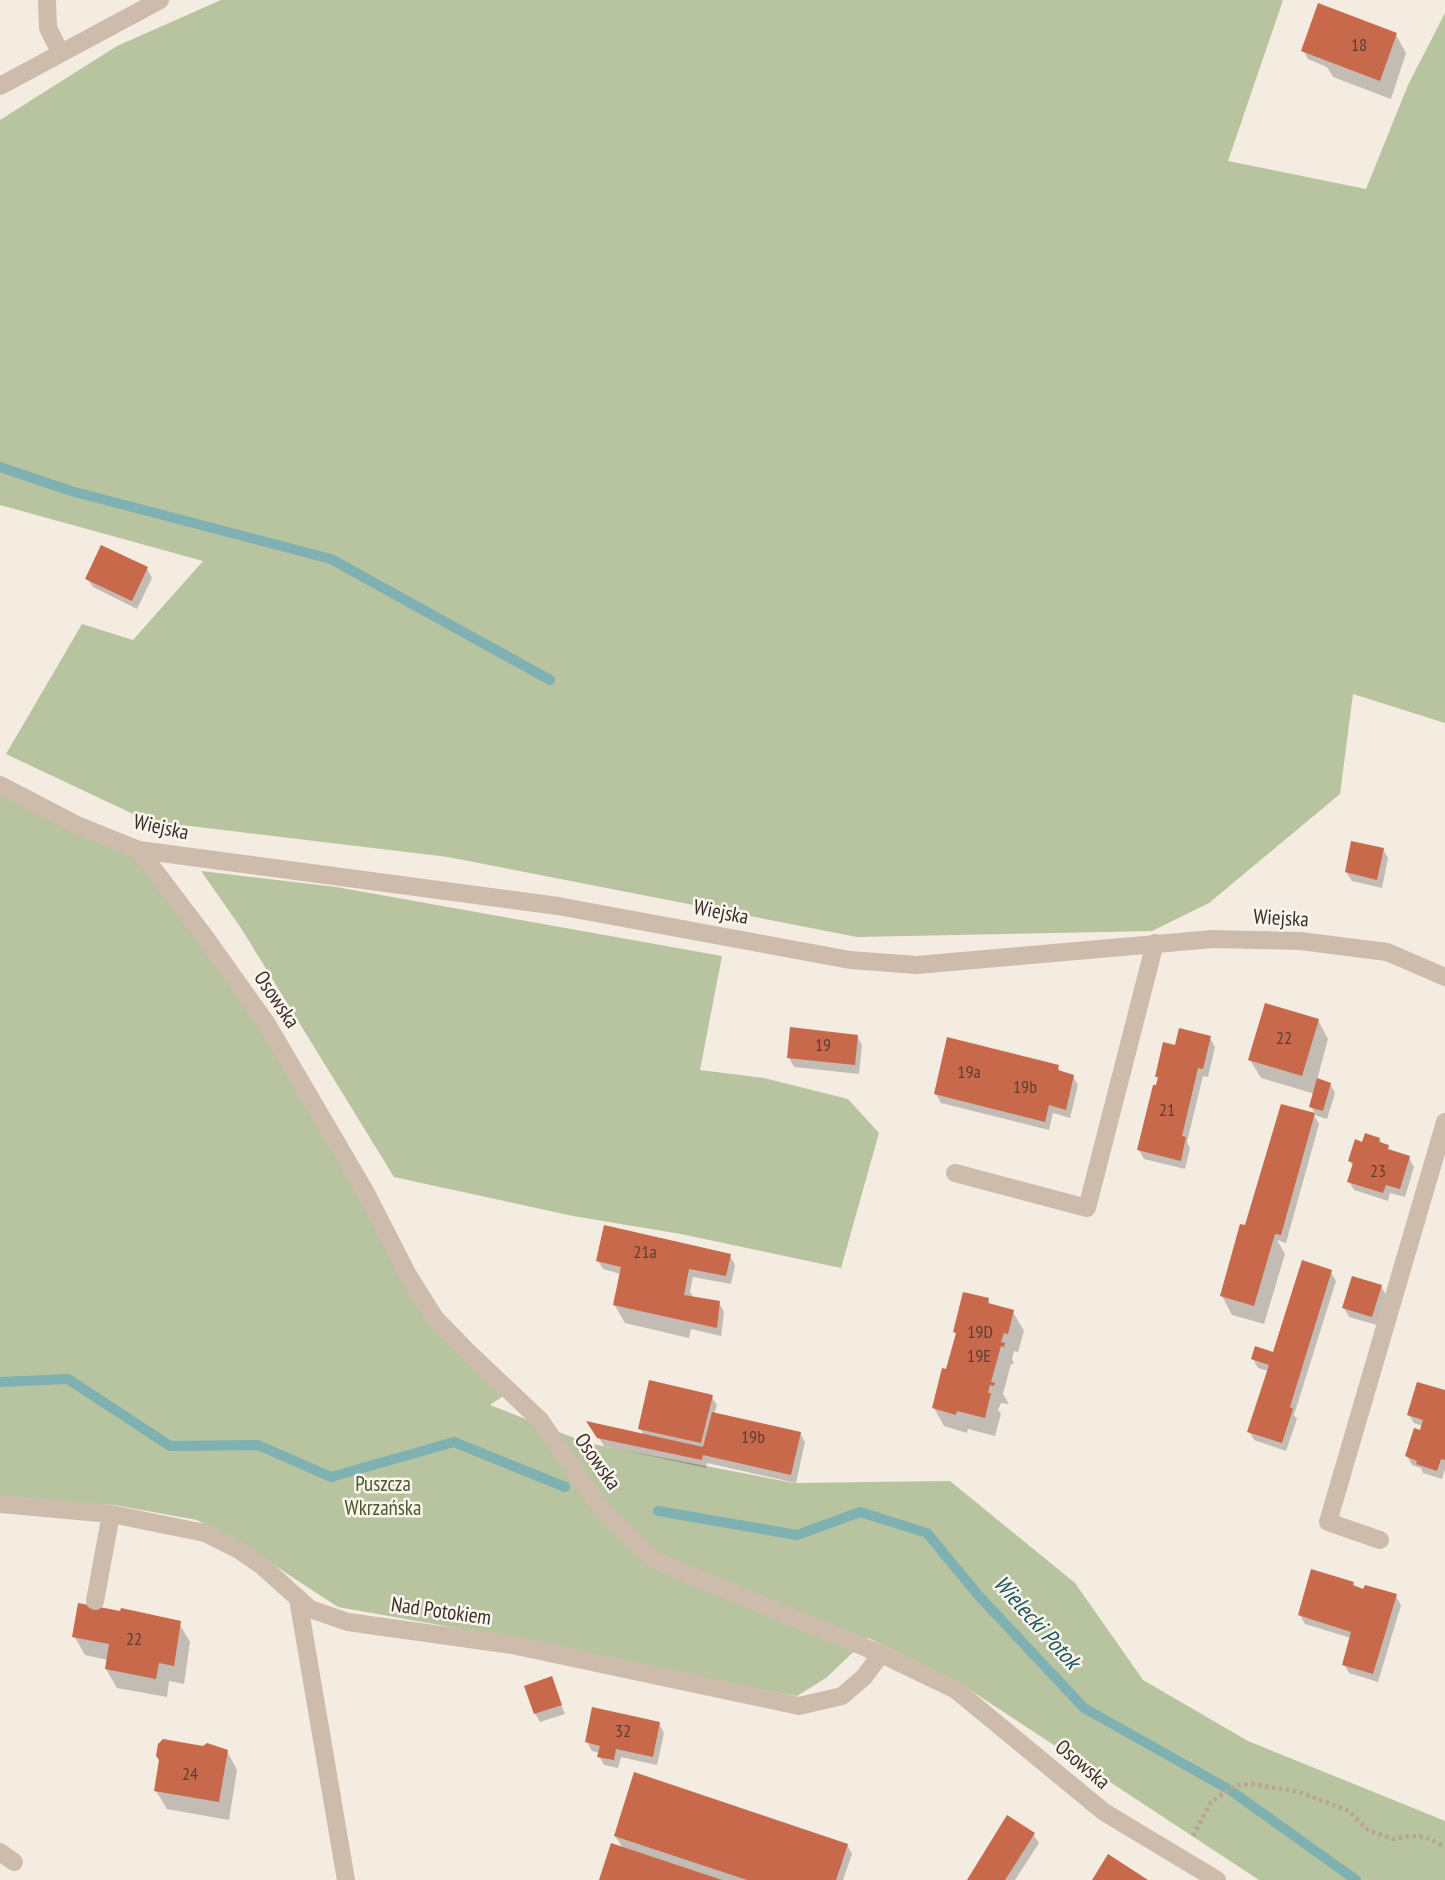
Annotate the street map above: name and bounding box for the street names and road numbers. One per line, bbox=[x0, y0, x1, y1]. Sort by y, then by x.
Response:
street label: Wiejska bbox=[131, 810, 191, 846]
street label: Wiejska bbox=[691, 895, 751, 931]
street label: Wiejska bbox=[1253, 905, 1309, 933]
street label: Osowska bbox=[248, 967, 304, 1033]
street label: Osowska bbox=[568, 1429, 626, 1495]
street label: Nad Potokiem bbox=[389, 1593, 493, 1631]
street label: Osowska bbox=[1050, 1735, 1114, 1795]

